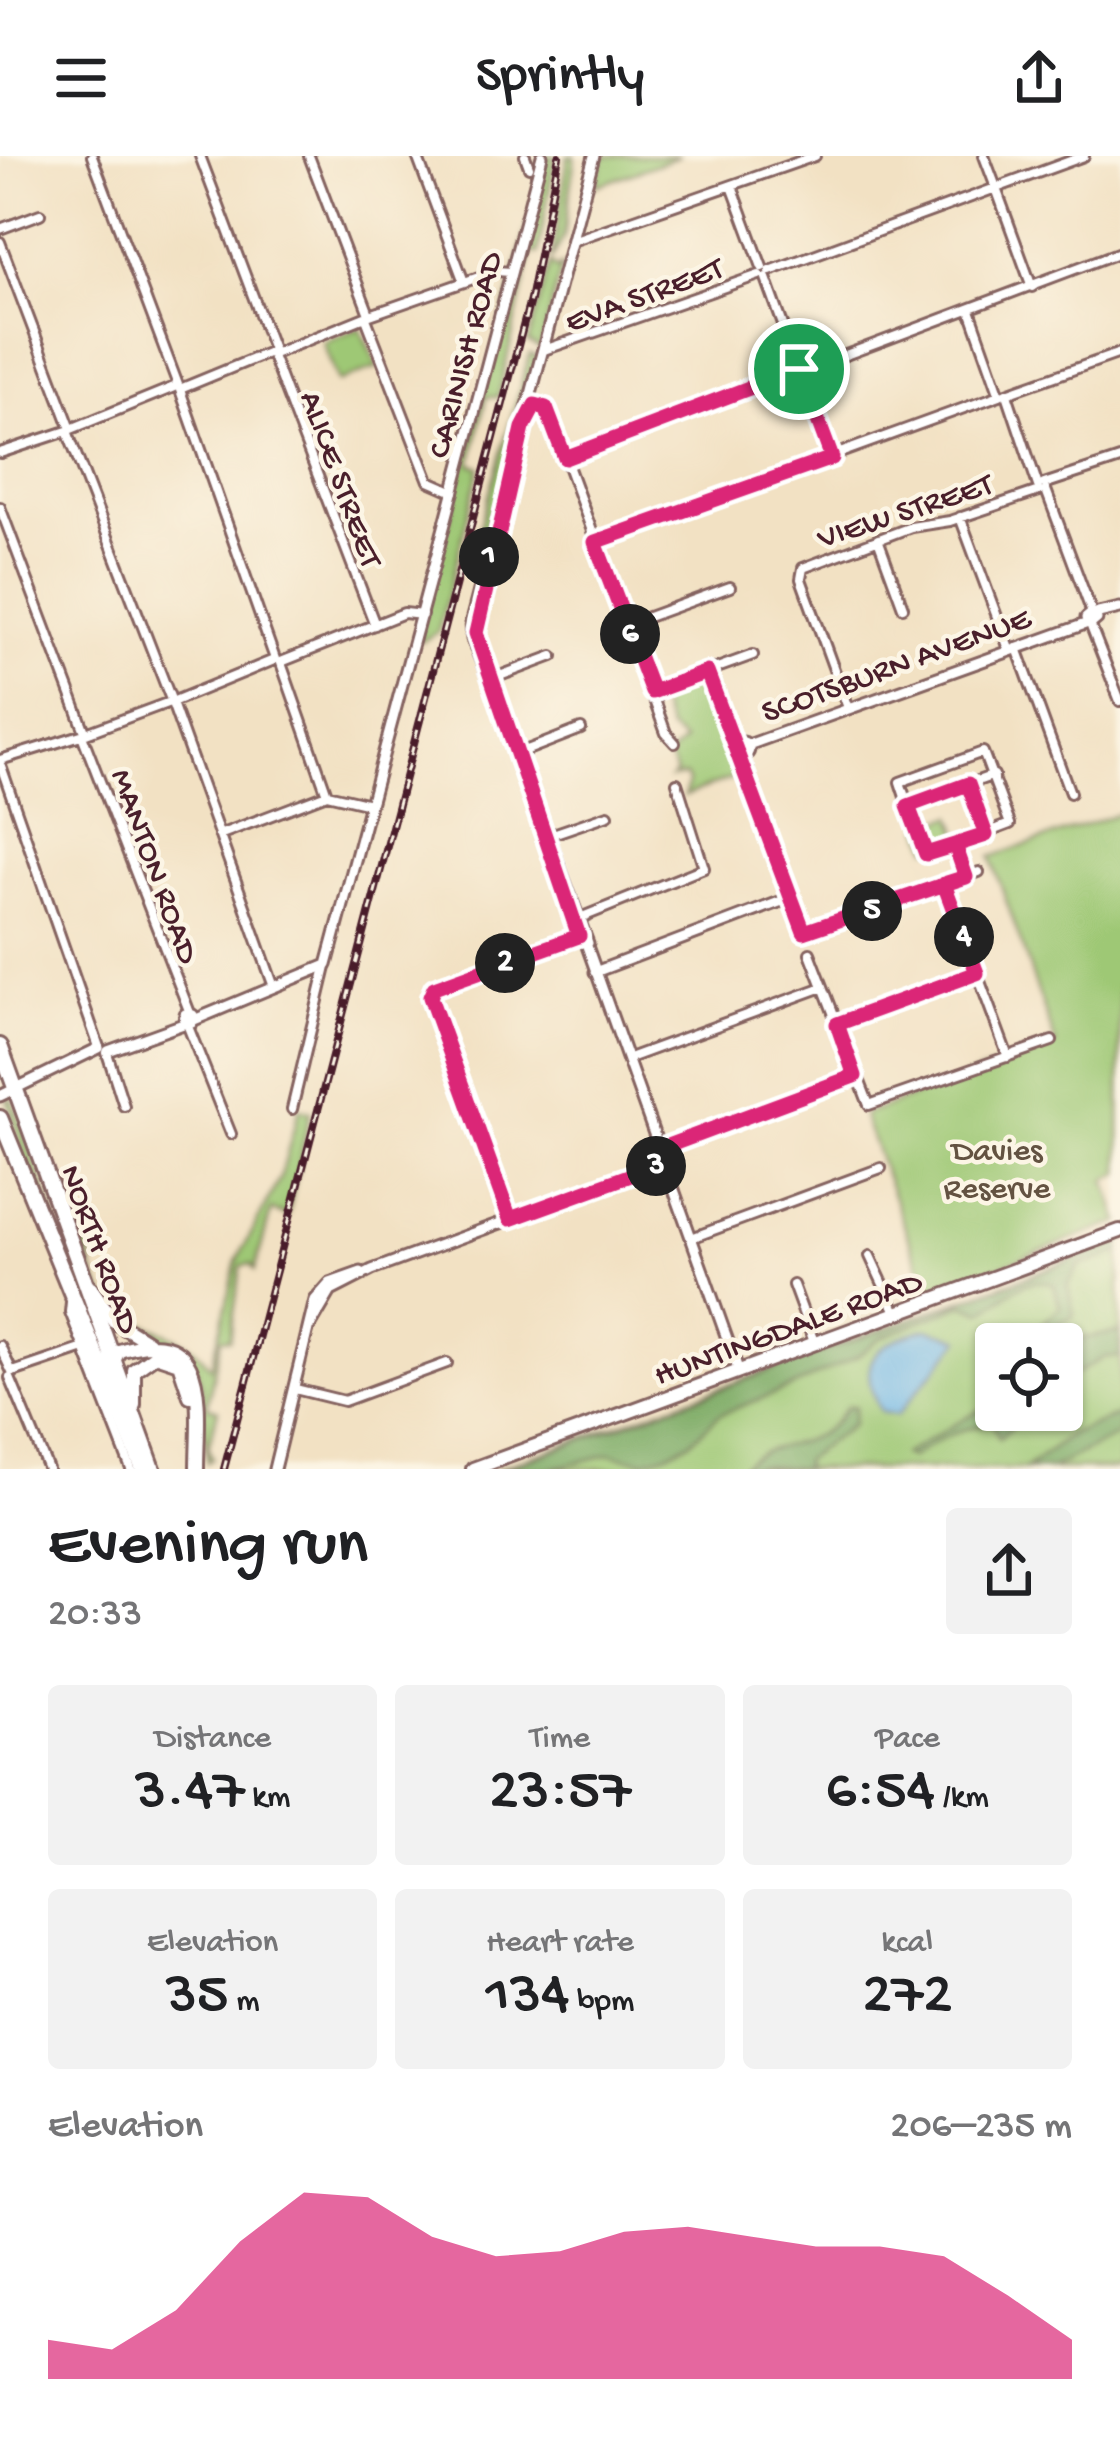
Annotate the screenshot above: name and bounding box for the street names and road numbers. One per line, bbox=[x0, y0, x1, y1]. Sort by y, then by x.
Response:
street label: CARINISH ROAD bbox=[422, 248, 514, 463]
street label: EVA STREET bbox=[561, 251, 730, 344]
street label: ALICE STREET bbox=[289, 387, 388, 575]
street label: VIEW STREET bbox=[813, 467, 999, 560]
street label: SCOTSBURN AVENUE bbox=[758, 601, 1038, 734]
street label: MANTON ROAD bbox=[100, 765, 205, 970]
street label: NORTH ROAD bbox=[49, 1161, 146, 1340]
street label: HUNTINGDALE ROAD bbox=[650, 1264, 928, 1397]

